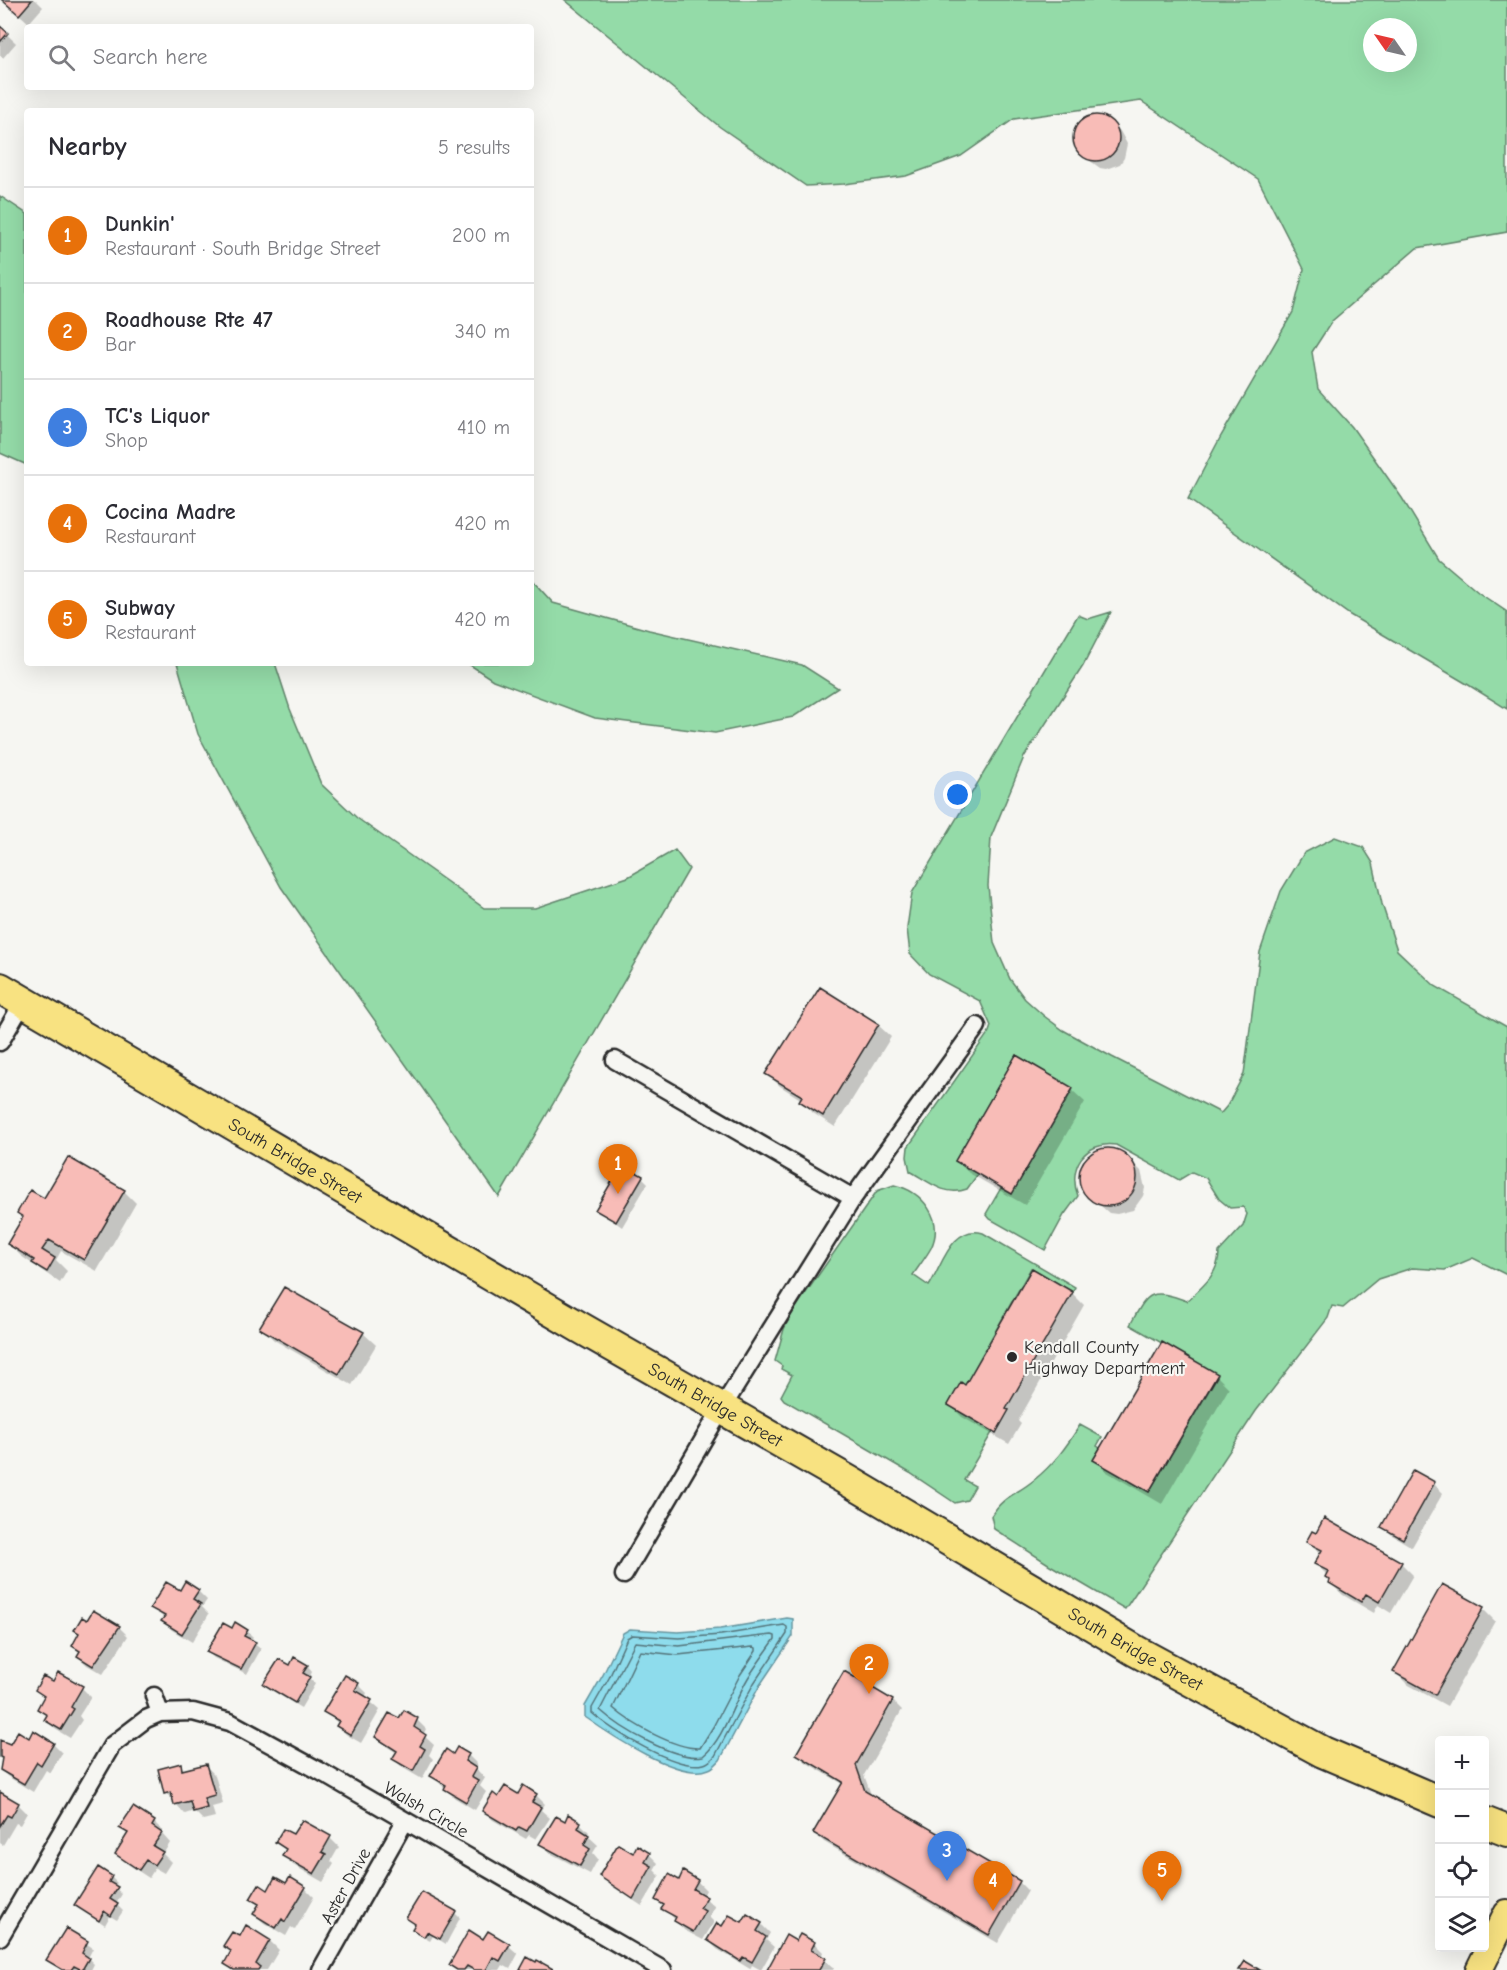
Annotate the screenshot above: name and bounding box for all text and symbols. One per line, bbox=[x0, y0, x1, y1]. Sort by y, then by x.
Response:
north arrow bbox=[1363, 18, 1417, 72]
search box bbox=[24, 24, 534, 90]
icon: search bbox=[45, 41, 78, 74]
text: Search here bbox=[93, 44, 208, 70]
text: Nearby bbox=[48, 132, 127, 162]
text: 5 results bbox=[438, 136, 510, 159]
text: Dunkin' bbox=[105, 211, 175, 237]
text: 1 bbox=[64, 224, 71, 247]
text: 200 m bbox=[452, 224, 510, 247]
text: Restaurant · South Bridge Street bbox=[105, 237, 380, 260]
text: Roadhouse Rte 47 bbox=[105, 307, 273, 333]
text: 2 bbox=[63, 320, 72, 343]
text: 340 m bbox=[455, 320, 510, 343]
text: Bar bbox=[105, 333, 136, 356]
text: TC's Liquor bbox=[105, 403, 210, 429]
text: 3 bbox=[63, 416, 72, 439]
text: 410 m bbox=[457, 416, 510, 439]
text: Shop bbox=[105, 429, 148, 452]
text: Cocina Madre bbox=[105, 499, 236, 525]
text: 4 bbox=[63, 512, 72, 535]
text: 420 m bbox=[454, 512, 510, 535]
text: Restaurant bbox=[105, 525, 195, 548]
text: Subway bbox=[105, 595, 175, 621]
text: 5 bbox=[62, 608, 73, 631]
text: 420 m bbox=[454, 608, 510, 631]
text: Restaurant bbox=[105, 621, 195, 644]
your location bbox=[943, 780, 972, 809]
street label: South Bridge Street bbox=[225, 1113, 366, 1208]
pin: 1 bbox=[598, 1144, 638, 1194]
place label: Kendall County Highway Department bbox=[1024, 1337, 1185, 1379]
marker: Kendall County Highway Department bbox=[1005, 1350, 1019, 1364]
street label: South Bridge Street bbox=[645, 1358, 787, 1452]
street label: South Bridge Street bbox=[1064, 1603, 1207, 1696]
pin: 2 bbox=[850, 1644, 888, 1694]
map controls bbox=[1435, 1736, 1489, 1952]
button: + bbox=[1435, 1736, 1489, 1790]
street label: Walsh Circle bbox=[380, 1777, 472, 1843]
button: − bbox=[1435, 1790, 1489, 1844]
pin: 3 bbox=[928, 1832, 966, 1881]
street label: Aster Drive bbox=[317, 1844, 375, 1928]
button: locate bbox=[1435, 1844, 1489, 1898]
pin: 5 bbox=[1142, 1852, 1182, 1901]
pin: 4 bbox=[974, 1862, 1012, 1911]
button: layers bbox=[1435, 1898, 1489, 1952]

